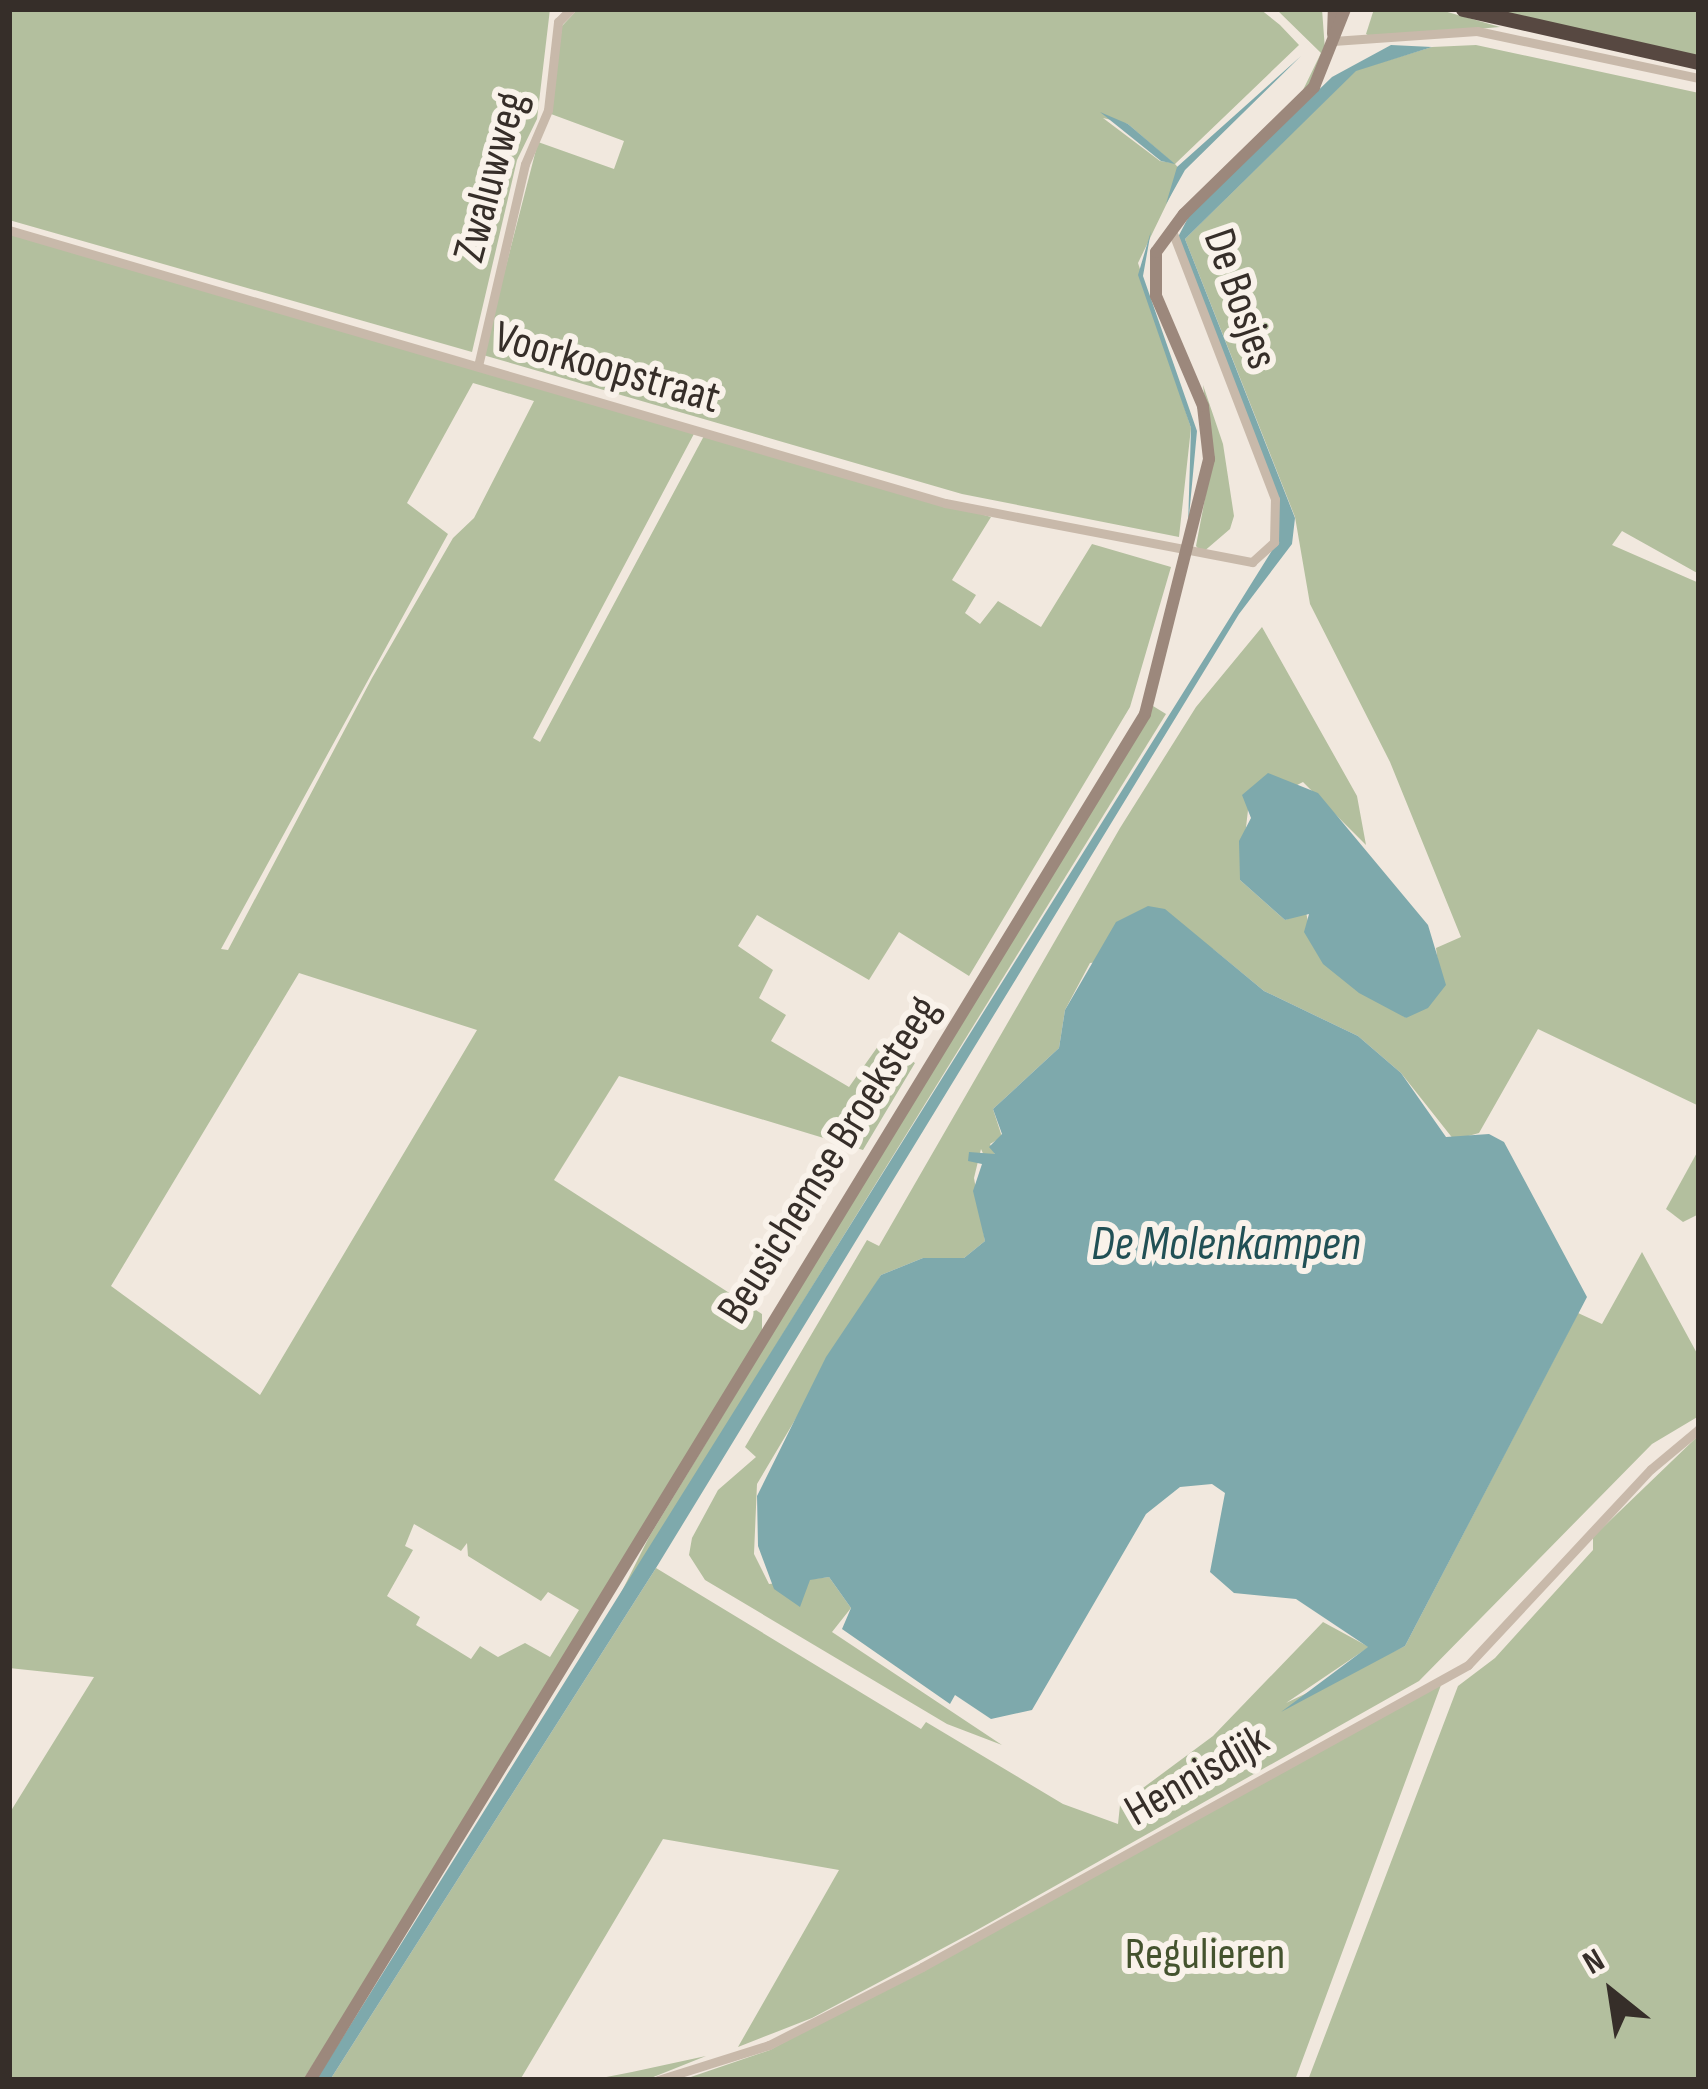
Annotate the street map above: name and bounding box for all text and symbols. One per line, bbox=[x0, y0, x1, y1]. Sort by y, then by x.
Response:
street label: Zwaluwweg bbox=[442, 86, 540, 268]
street label: De Bosjes bbox=[1191, 222, 1289, 376]
street label: Voorkoopstraat bbox=[488, 310, 726, 426]
street label: Beusichemse Broeksteeg bbox=[706, 986, 952, 1334]
water label: De Molenkampen bbox=[1091, 1216, 1361, 1274]
street label: Hennisdijk bbox=[1116, 1714, 1278, 1838]
park label: Regulieren bbox=[1125, 1928, 1285, 1982]
north arrow bbox=[1552, 1933, 1672, 2053]
text: N bbox=[1576, 1940, 1612, 1984]

